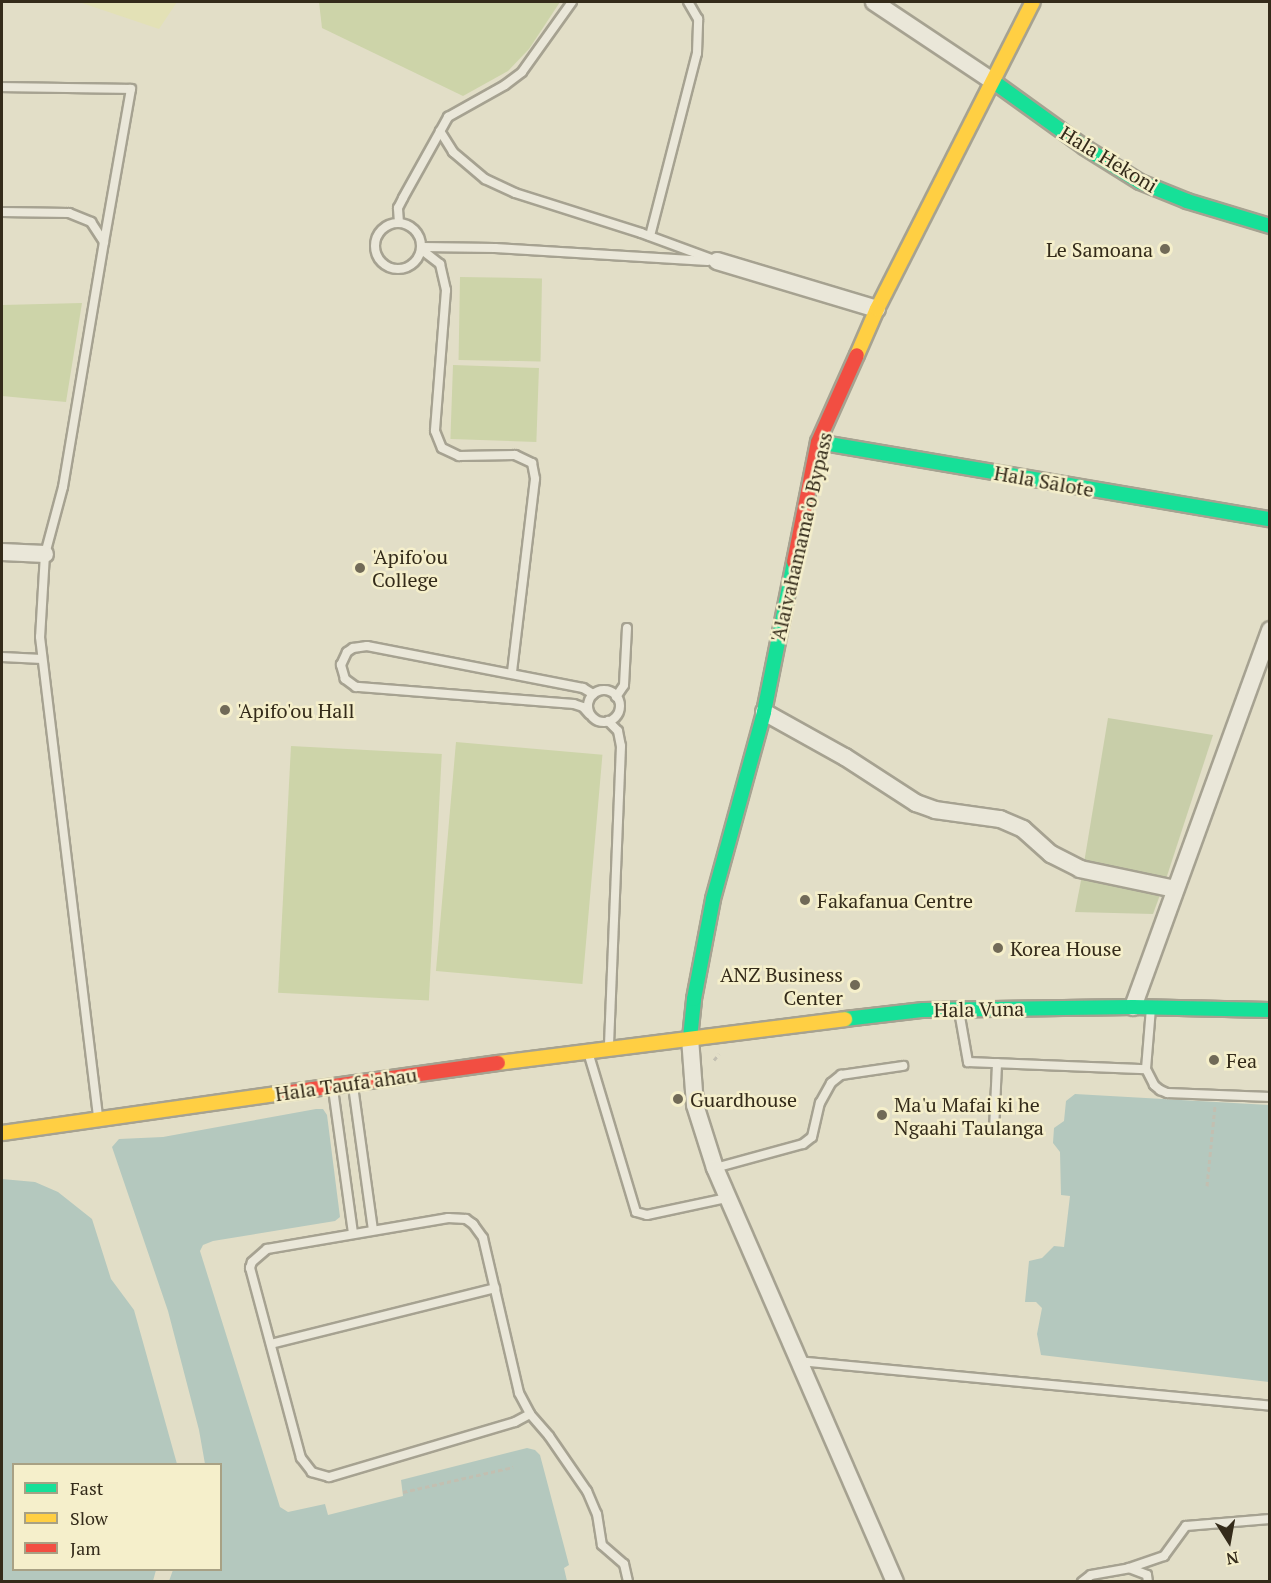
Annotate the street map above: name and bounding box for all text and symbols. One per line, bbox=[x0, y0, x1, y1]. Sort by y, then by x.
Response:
street label: Hala Hekoni bbox=[1056, 121, 1162, 197]
place label: Le Samoana bbox=[1046, 237, 1153, 261]
marker: Le Samoana bbox=[1158, 242, 1172, 256]
street label: 'Alaivahamama'o Bypass bbox=[765, 429, 837, 645]
street label: Hala Sālote bbox=[992, 460, 1096, 502]
place label: 'Apifo'ou College bbox=[372, 544, 448, 591]
marker: 'Apifo'ou College bbox=[353, 561, 367, 575]
place label: 'Apifo'ou Hall bbox=[237, 698, 354, 722]
marker: 'Apifo'ou Hall bbox=[218, 703, 232, 717]
place label: Fakafanua Centre bbox=[817, 888, 973, 912]
marker: Fakafanua Centre bbox=[798, 893, 812, 907]
place label: Korea House bbox=[1010, 936, 1122, 960]
marker: Korea House bbox=[991, 941, 1005, 955]
place label: ANZ Business Center bbox=[720, 962, 843, 1009]
marker: ANZ Business Center bbox=[848, 978, 862, 992]
street label: Hala Vuna bbox=[933, 996, 1025, 1022]
place label: Fea bbox=[1226, 1048, 1257, 1072]
marker: Fea bbox=[1207, 1053, 1221, 1067]
street label: Hala Taufa'ahau bbox=[273, 1062, 419, 1106]
place label: Guardhouse bbox=[690, 1087, 797, 1111]
marker: Guardhouse bbox=[671, 1092, 685, 1106]
place label: Ma'u Mafai ki he Ngaahi Taulanga bbox=[894, 1092, 1044, 1139]
marker: Ma'u Mafai ki he Ngaahi Taulanga bbox=[875, 1108, 889, 1122]
legend bbox=[12, 1463, 222, 1571]
text: Fast bbox=[70, 1476, 103, 1500]
text: Slow bbox=[70, 1506, 108, 1530]
north arrow bbox=[1199, 1511, 1259, 1571]
text: Jam bbox=[70, 1536, 101, 1560]
text: N bbox=[1224, 1547, 1240, 1571]

